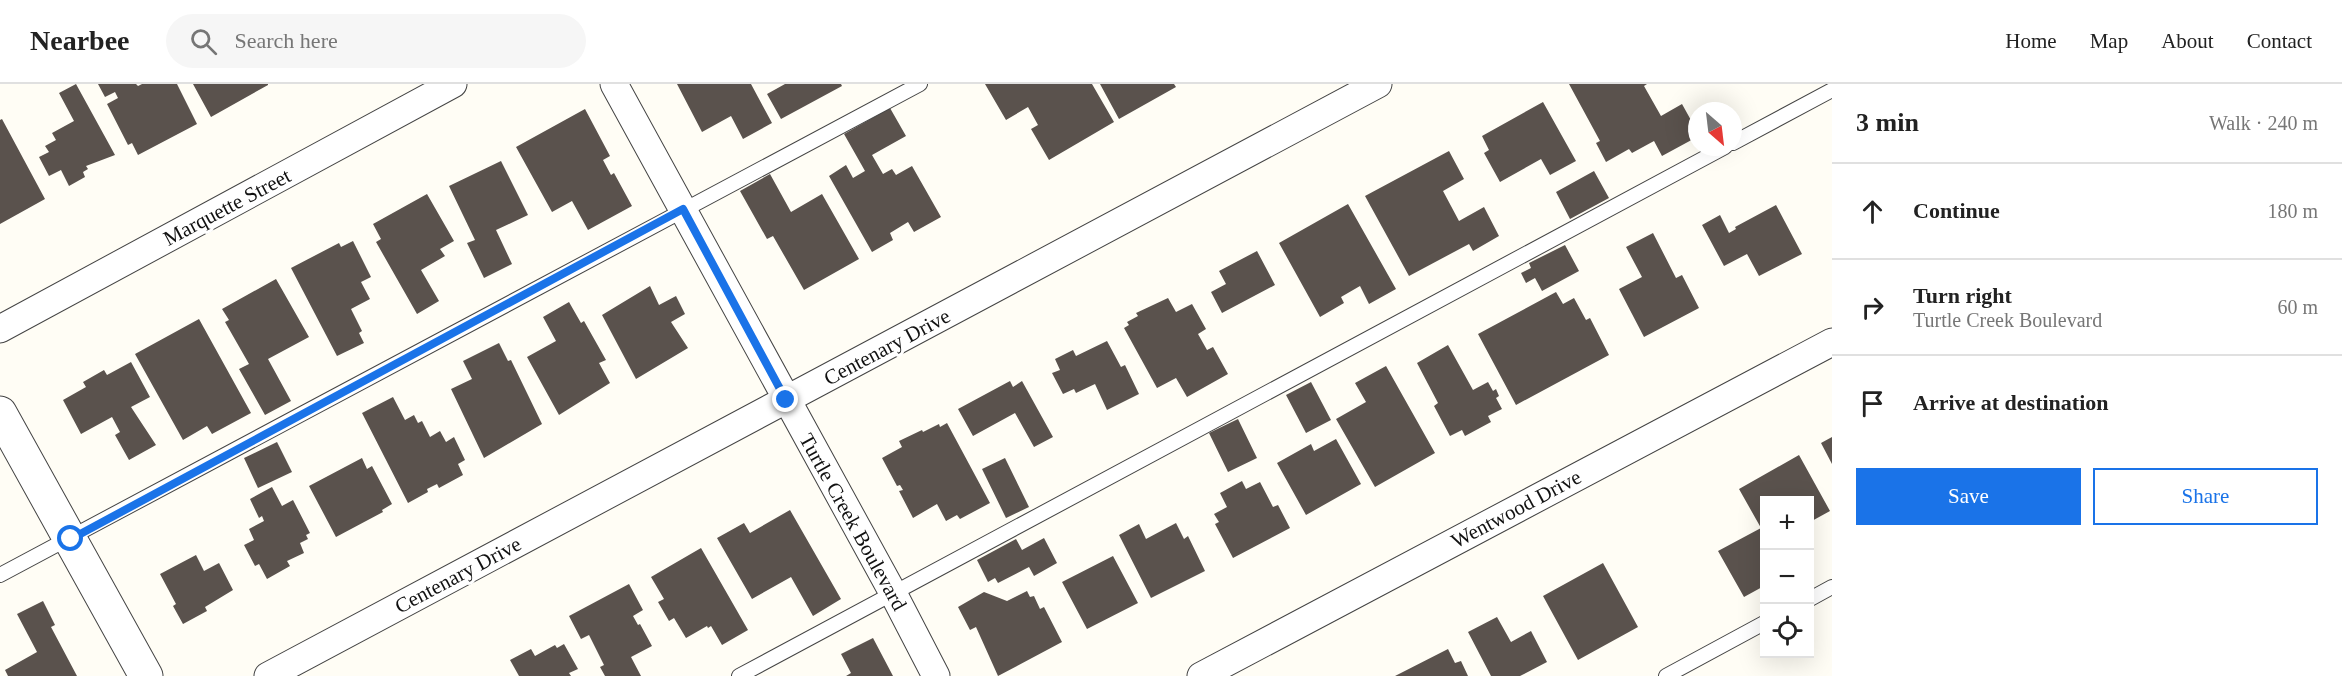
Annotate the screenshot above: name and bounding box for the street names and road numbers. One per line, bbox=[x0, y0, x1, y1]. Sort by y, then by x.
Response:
street label: Marquette Street bbox=[159, 163, 295, 251]
street label: Centenary Drive bbox=[820, 304, 954, 390]
street label: Turtle Creek Boulevard bbox=[794, 429, 912, 615]
street label: Wentwood Drive bbox=[1447, 465, 1585, 553]
street label: Centenary Drive bbox=[391, 532, 525, 618]

